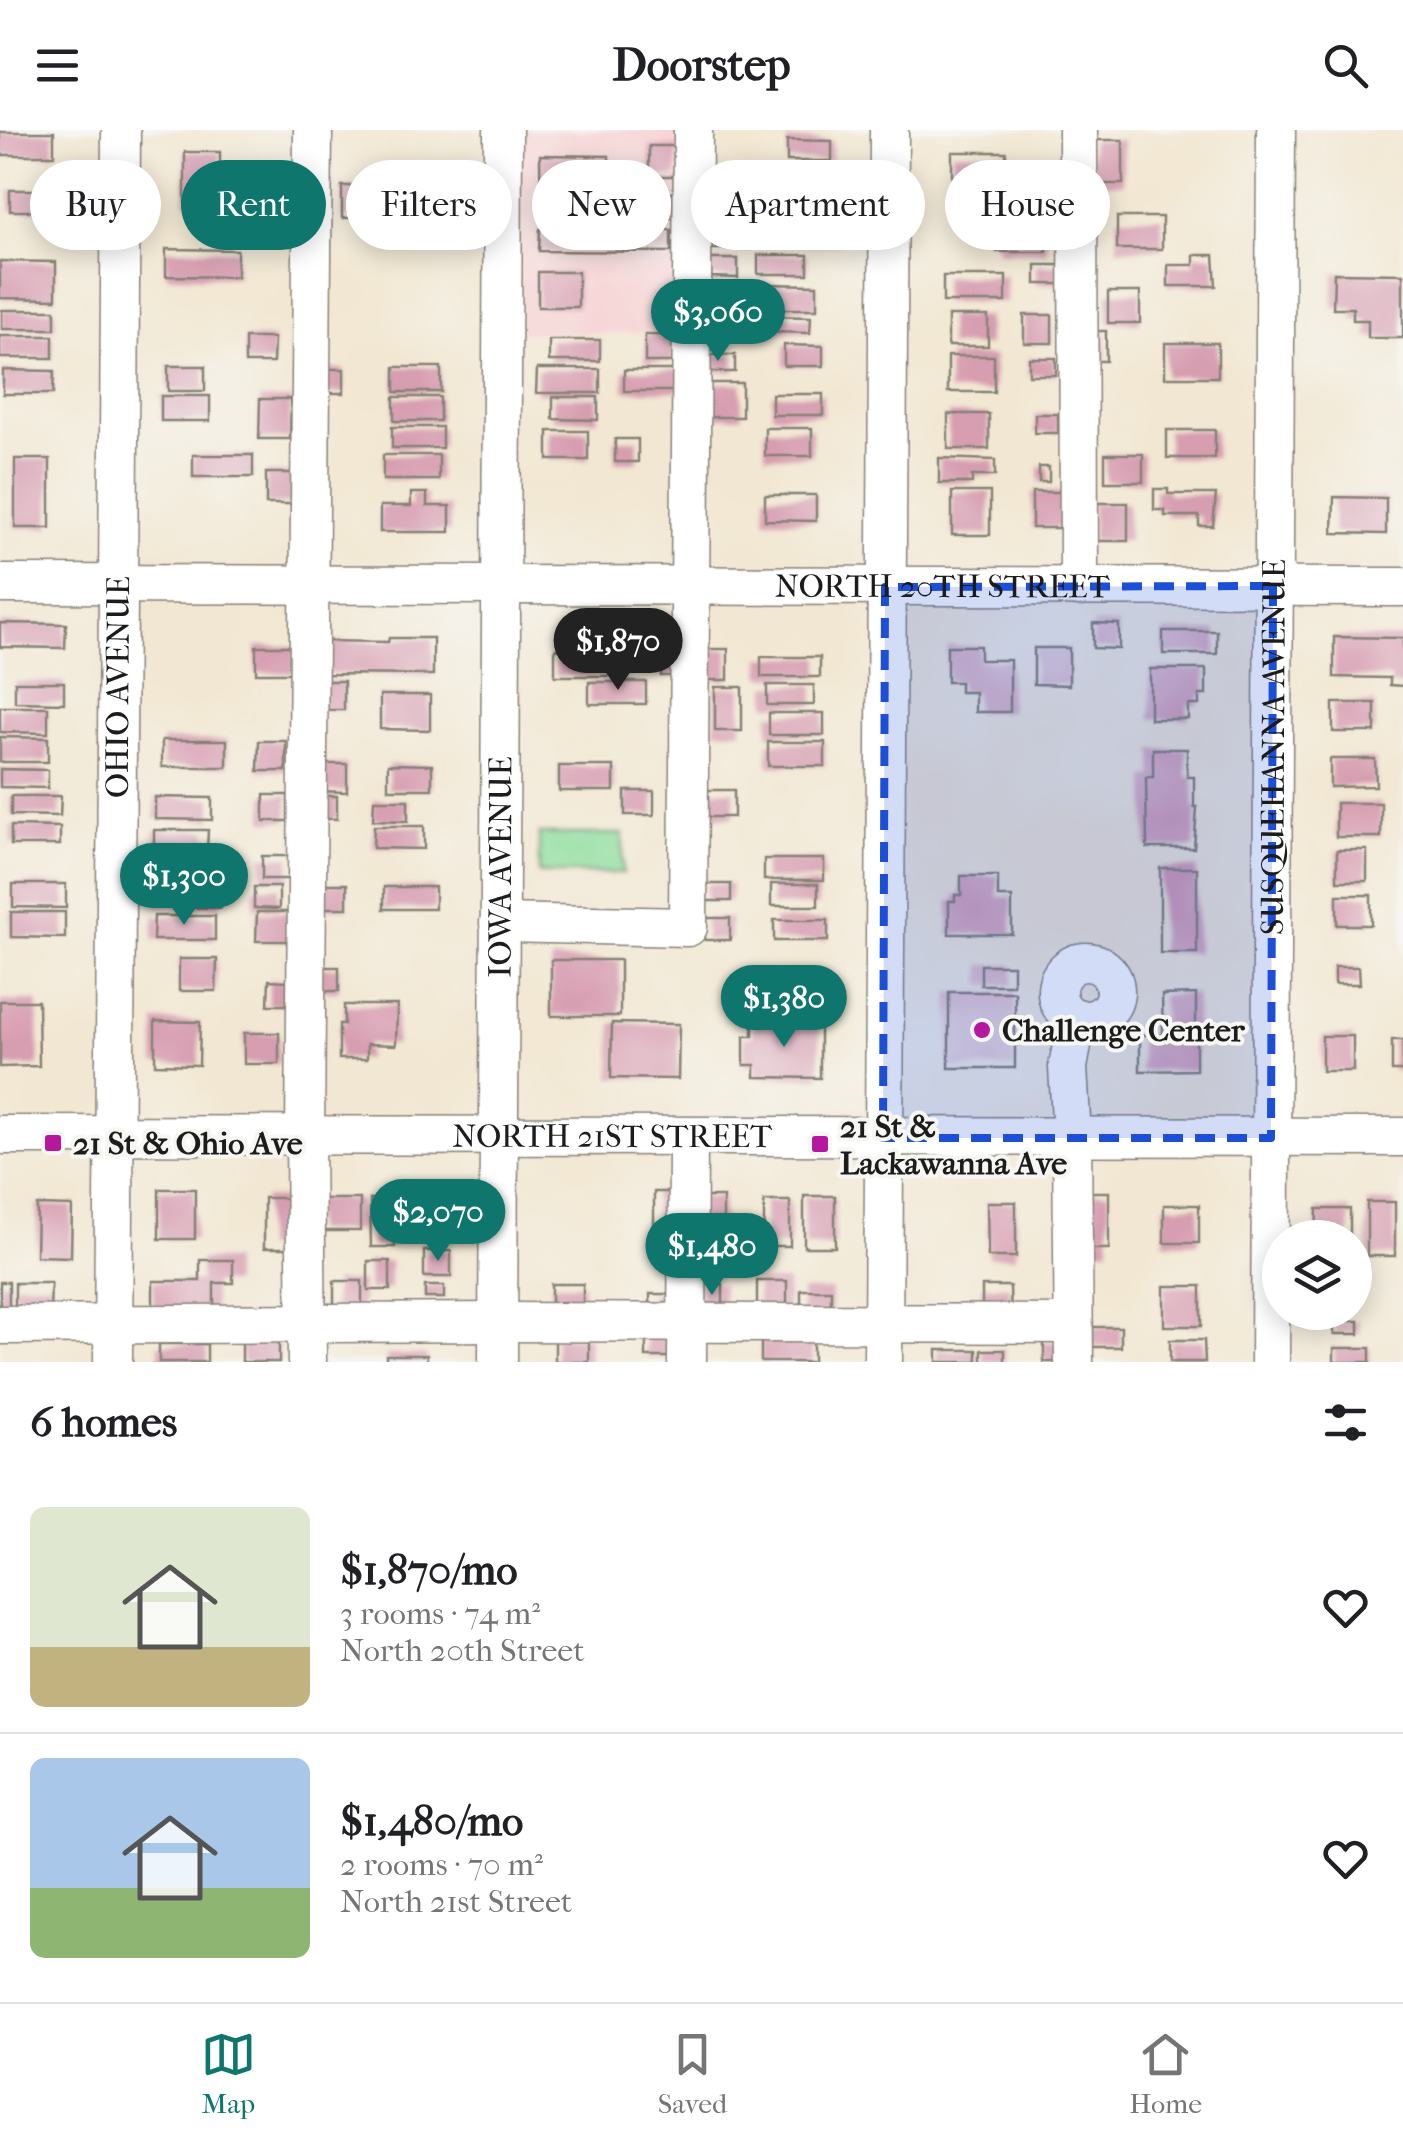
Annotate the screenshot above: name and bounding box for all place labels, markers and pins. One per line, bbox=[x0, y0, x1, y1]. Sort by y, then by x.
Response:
pin: $3,060 bbox=[637, 279, 799, 364]
pin: $1,870 bbox=[537, 608, 699, 693]
pin: $1,300 bbox=[103, 843, 265, 928]
pin: $1,380 bbox=[703, 965, 865, 1050]
place label: Challenge Center bbox=[1002, 1012, 1246, 1049]
marker: Challenge Center bbox=[971, 1019, 993, 1041]
place label: 21 St & Lackawanna Ave bbox=[840, 1108, 1067, 1182]
place label: 21 St & Ohio Ave bbox=[73, 1125, 303, 1162]
marker: 21 St & Ohio Ave bbox=[42, 1132, 64, 1154]
marker: 21 St & Lackawanna Ave bbox=[809, 1133, 831, 1155]
pin: $2,070 bbox=[357, 1179, 519, 1264]
pin: $1,480 bbox=[631, 1213, 793, 1298]

